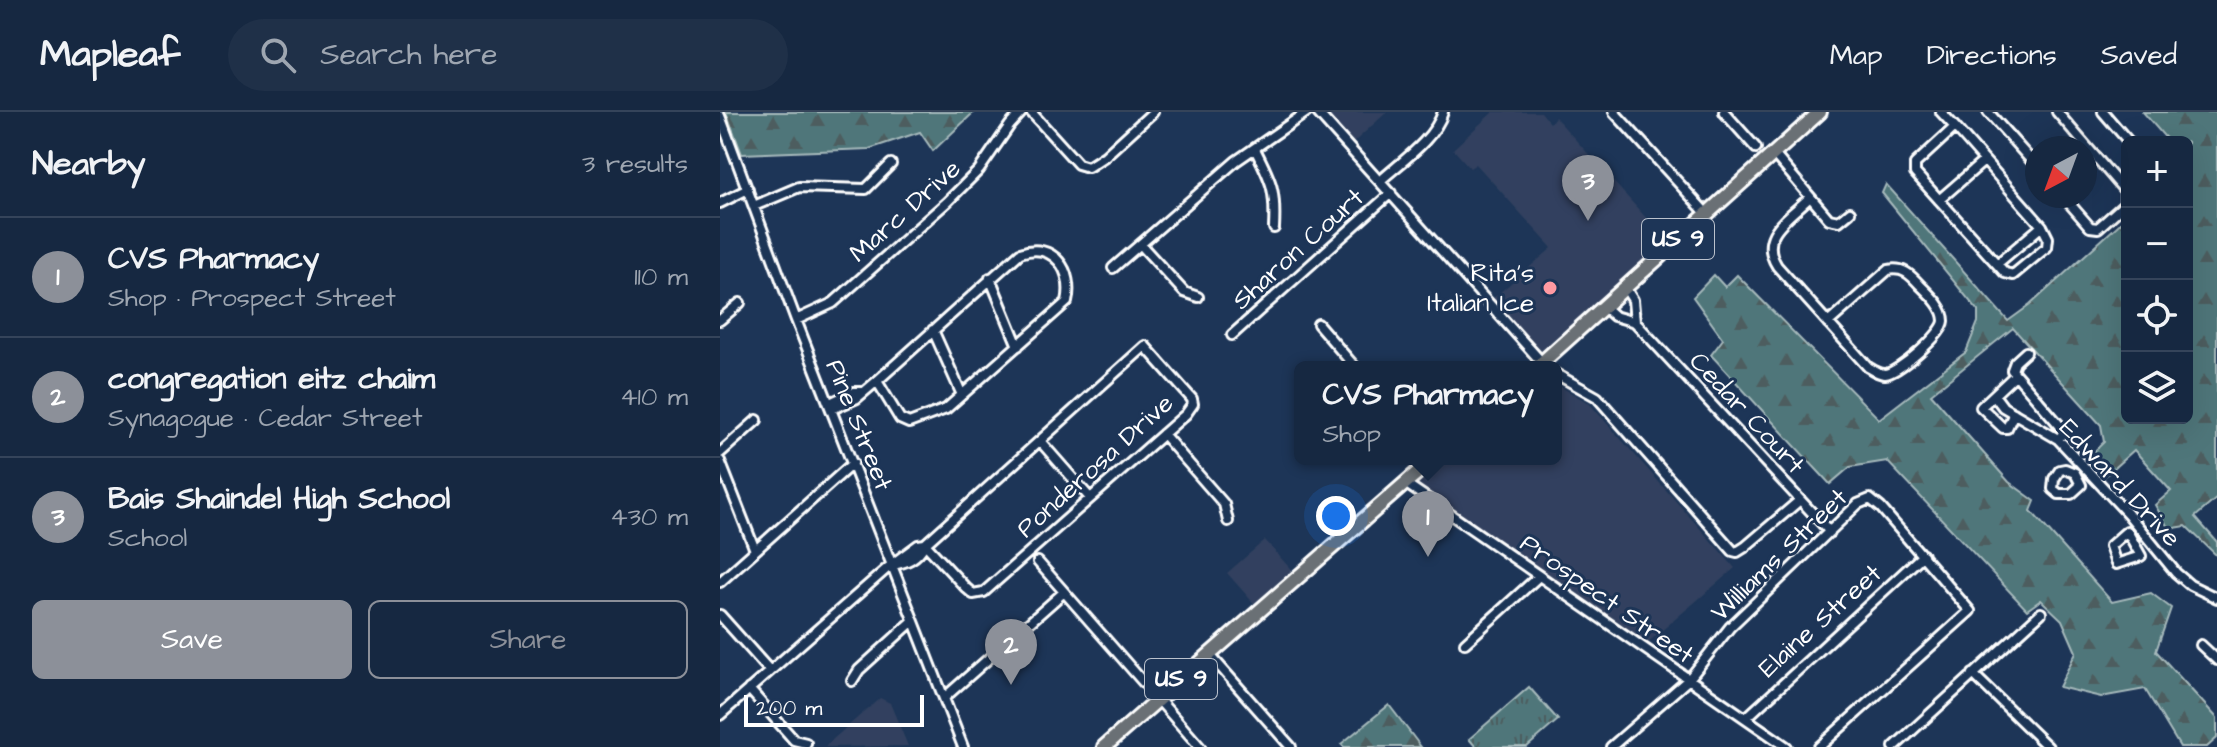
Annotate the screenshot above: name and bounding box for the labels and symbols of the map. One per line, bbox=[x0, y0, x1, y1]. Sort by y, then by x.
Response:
north arrow bbox=[2025, 136, 2097, 208]
street label: Marc Drive bbox=[841, 151, 969, 271]
pin: 3 bbox=[1562, 155, 1614, 221]
street label: Sharon Court bbox=[1224, 180, 1372, 318]
road number: US 9 bbox=[1642, 219, 1714, 259]
place label: Rita's Italian Ice bbox=[1427, 255, 1534, 321]
marker: Rita's Italian Ice bbox=[1541, 279, 1559, 297]
street label: Cedar Court bbox=[1681, 344, 1813, 482]
street label: Pine Street bbox=[816, 354, 902, 496]
street label: Ponderosa Drive bbox=[1009, 386, 1181, 546]
street label: Edward Drive bbox=[2051, 411, 2189, 555]
street label: Williams Street bbox=[1703, 480, 1856, 630]
pin: 1 bbox=[1402, 491, 1454, 557]
your location bbox=[1316, 496, 1356, 536]
street label: Prospect Street bbox=[1513, 526, 1702, 673]
street label: Elaine Street bbox=[1751, 556, 1890, 686]
pin: 2 bbox=[985, 619, 1037, 685]
road number: US 9 bbox=[1145, 659, 1217, 699]
scale bar bbox=[744, 691, 924, 727]

